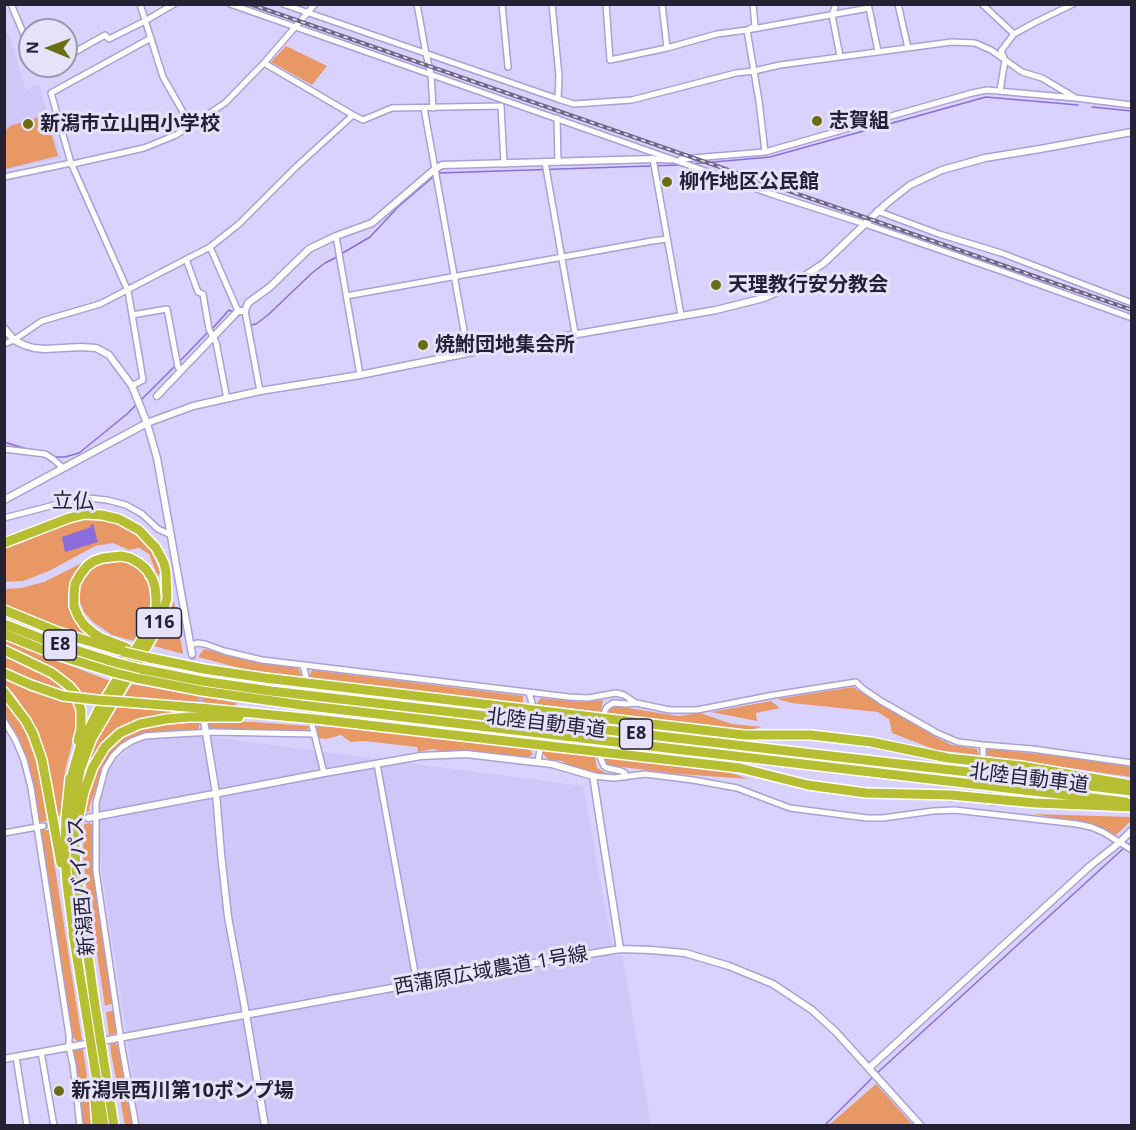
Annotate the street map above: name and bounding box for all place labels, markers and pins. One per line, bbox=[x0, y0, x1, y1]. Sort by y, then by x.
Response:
place label: 志賀組 bbox=[829, 109, 889, 133]
place label: 新潟市立山田小学校 bbox=[40, 112, 220, 136]
marker: 志賀組 bbox=[810, 114, 824, 128]
marker: 新潟市立山田小学校 bbox=[21, 117, 35, 131]
place label: 柳作地区公民館 bbox=[679, 170, 819, 194]
marker: 柳作地区公民館 bbox=[660, 175, 674, 189]
place label: 天理教行安分教会 bbox=[728, 273, 888, 297]
marker: 天理教行安分教会 bbox=[709, 278, 723, 292]
place label: 焼鮒団地集会所 bbox=[435, 333, 575, 357]
marker: 焼鮒団地集会所 bbox=[416, 338, 430, 352]
place label: 新潟県西川第10ポンプ場 bbox=[71, 1079, 294, 1103]
marker: 新潟県西川第10ポンプ場 bbox=[52, 1084, 66, 1098]

